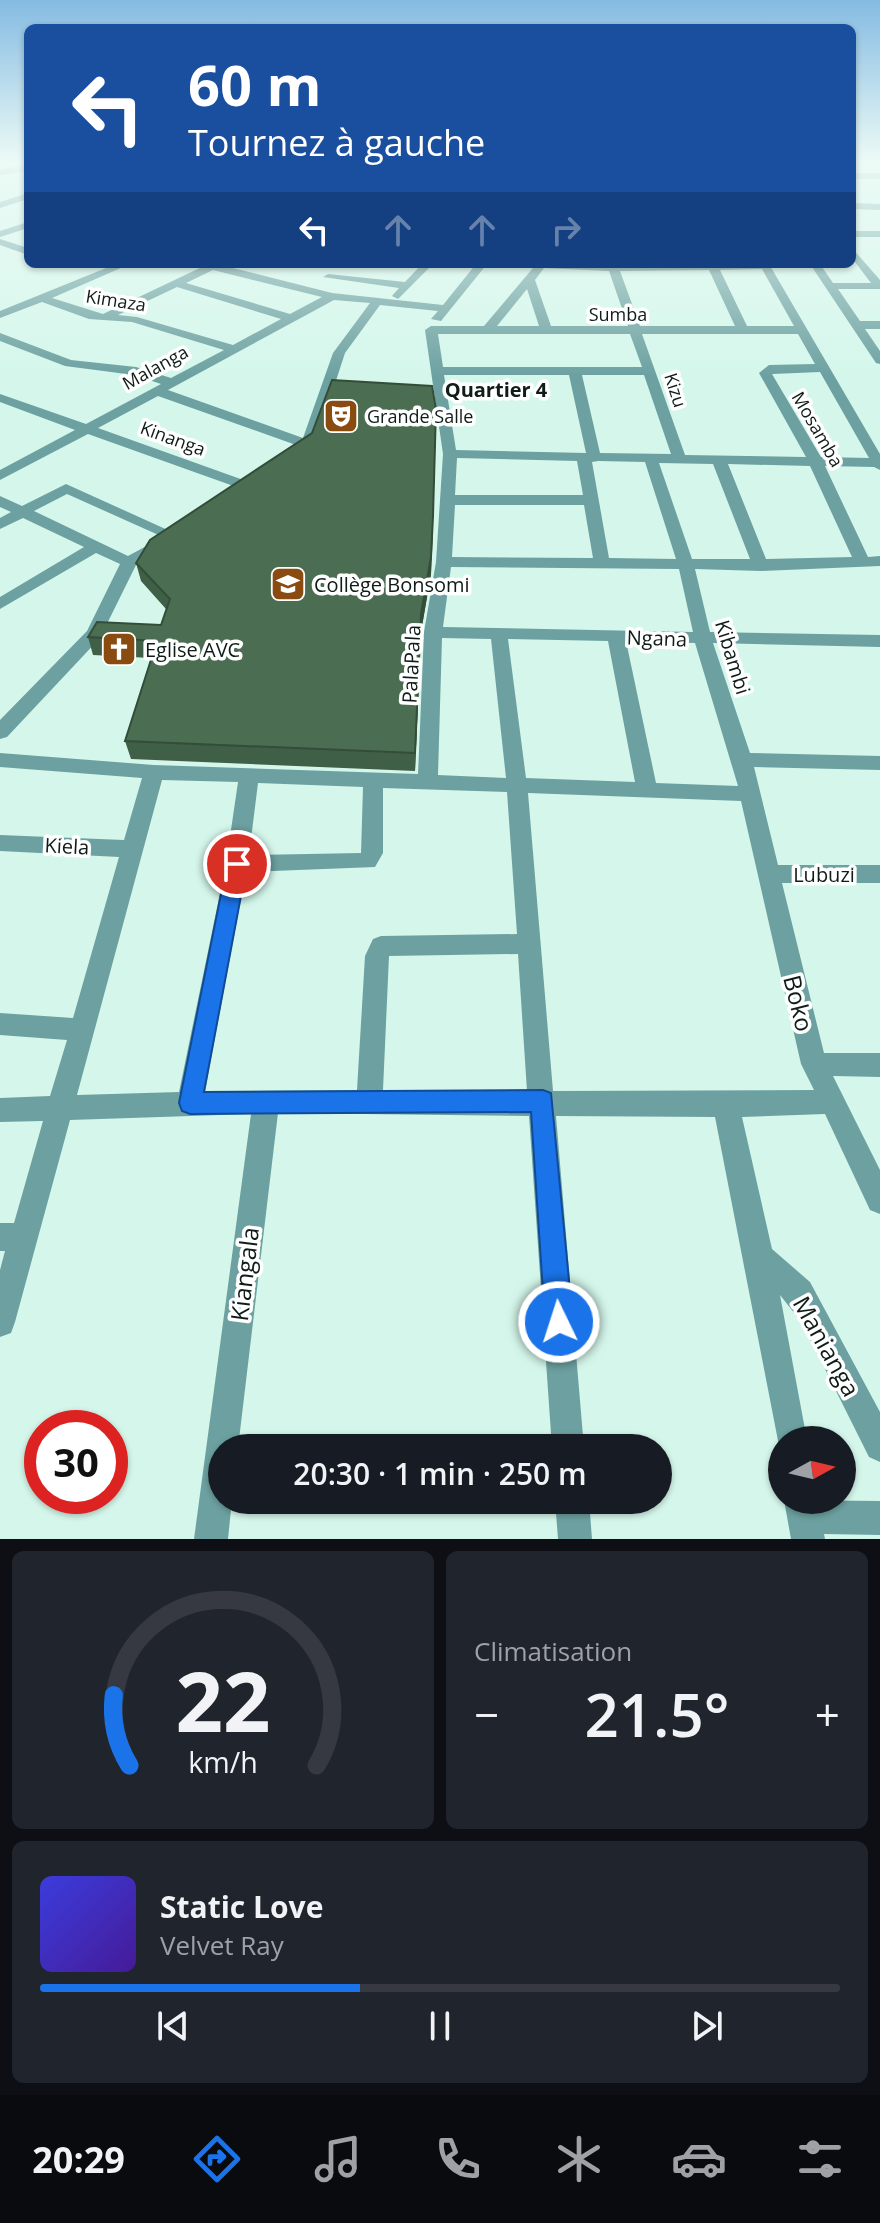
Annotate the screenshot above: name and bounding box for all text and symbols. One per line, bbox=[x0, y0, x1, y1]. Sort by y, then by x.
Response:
text: 60 m bbox=[188, 46, 322, 122]
icon: left bbox=[56, 56, 160, 160]
text: Tournez à gauche bbox=[188, 118, 485, 167]
icon: left bbox=[292, 208, 336, 252]
icon: ahead bbox=[376, 208, 420, 252]
icon: ahead bbox=[460, 208, 504, 252]
icon: right bbox=[544, 208, 588, 252]
street label: Kimaza bbox=[84, 283, 148, 317]
street label: Sumba bbox=[589, 302, 647, 326]
street label: Malanga bbox=[118, 339, 192, 395]
street label: Kizu bbox=[659, 370, 693, 410]
district label: Quartier 4 bbox=[445, 376, 548, 403]
street label: Mosamba bbox=[787, 387, 849, 471]
theatre icon: Grande Salle bbox=[322, 397, 360, 435]
place label: Grande Salle bbox=[367, 404, 473, 428]
street label: Kinanga bbox=[137, 415, 209, 461]
school or university icon: Collège Bonsomi bbox=[269, 565, 307, 603]
place label: Collège Bonsomi bbox=[314, 571, 470, 598]
street label: Kibambi bbox=[709, 616, 757, 698]
street label: Ngana bbox=[626, 623, 688, 653]
street label: PalaPala bbox=[395, 624, 427, 704]
church icon: Eglise AVC bbox=[100, 630, 138, 668]
place label: Eglise AVC bbox=[145, 636, 240, 663]
pin bbox=[203, 830, 271, 898]
street label: Kiela bbox=[44, 831, 90, 861]
icon: arrive bbox=[215, 842, 259, 886]
street label: Lubuzi bbox=[793, 861, 855, 888]
street label: Boko bbox=[776, 971, 822, 1035]
street label: Kiangala bbox=[222, 1225, 266, 1323]
position arrow bbox=[517, 1280, 601, 1364]
street label: Manianga bbox=[786, 1290, 868, 1402]
speed limit sign: 30 bbox=[24, 1410, 128, 1514]
north arrow bbox=[768, 1426, 856, 1514]
map controls bbox=[768, 1426, 856, 1514]
text: 20:30 · 1 min · 250 m bbox=[293, 1453, 587, 1494]
text: Climatisation bbox=[474, 1633, 632, 1669]
text: 22 bbox=[175, 1643, 271, 1756]
text: 21.5° bbox=[584, 1673, 730, 1755]
text: − bbox=[474, 1684, 499, 1744]
text: + bbox=[815, 1684, 840, 1744]
text: km/h bbox=[188, 1742, 258, 1781]
text: Static Love bbox=[160, 1886, 323, 1927]
text: Velvet Ray bbox=[160, 1927, 284, 1963]
icon: previous bbox=[151, 2004, 195, 2048]
icon: pause bbox=[418, 2004, 462, 2048]
icon: next bbox=[685, 2004, 729, 2048]
icon: directions bbox=[189, 2131, 245, 2187]
icon: music bbox=[310, 2131, 366, 2187]
icon: phone bbox=[430, 2131, 486, 2187]
icon: climate bbox=[551, 2131, 607, 2187]
icon: car bbox=[671, 2131, 727, 2187]
icon: filters bbox=[792, 2131, 848, 2187]
text: 20:29 bbox=[32, 2135, 125, 2184]

